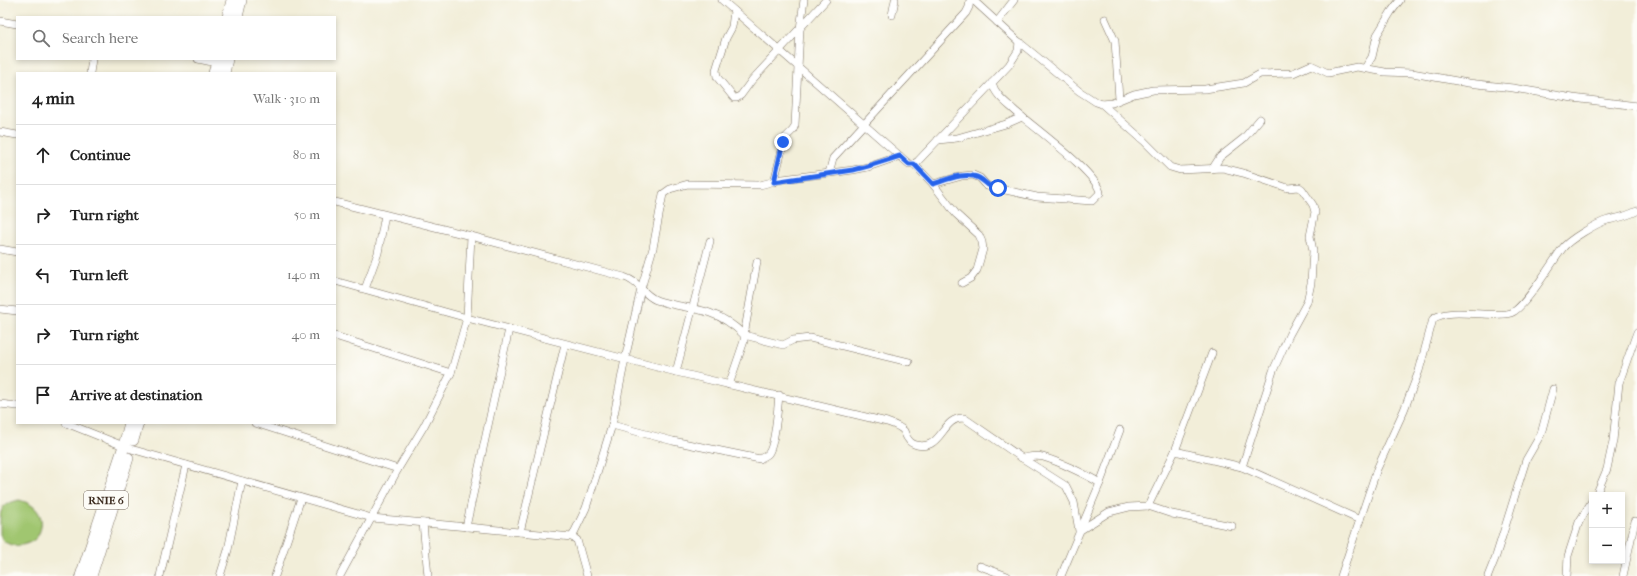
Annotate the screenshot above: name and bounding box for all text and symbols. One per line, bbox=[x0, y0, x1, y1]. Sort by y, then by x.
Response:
search box bbox=[16, 16, 336, 60]
icon: search bbox=[30, 27, 52, 49]
text: Search here bbox=[62, 29, 138, 47]
text: 4 min bbox=[32, 88, 75, 108]
text: Walk · 310 m bbox=[253, 91, 320, 106]
route end bbox=[774, 133, 792, 151]
icon: ahead bbox=[32, 144, 54, 166]
text: Continue bbox=[70, 146, 130, 164]
text: 80 m bbox=[293, 147, 320, 162]
route start bbox=[989, 179, 1007, 197]
icon: right bbox=[32, 204, 54, 226]
text: Turn right bbox=[70, 206, 139, 224]
text: 50 m bbox=[294, 207, 320, 222]
icon: left bbox=[32, 264, 54, 286]
text: Turn left bbox=[70, 266, 128, 284]
text: 140 m bbox=[287, 267, 320, 282]
icon: right bbox=[32, 324, 54, 346]
text: Turn right bbox=[70, 326, 139, 344]
text: 40 m bbox=[292, 327, 320, 342]
icon: arrive bbox=[32, 384, 54, 406]
text: Arrive at destination bbox=[70, 386, 202, 404]
road number: RNIE 6 bbox=[84, 491, 128, 509]
map controls bbox=[1589, 492, 1625, 564]
button: + bbox=[1589, 492, 1625, 528]
button: − bbox=[1589, 528, 1625, 564]

